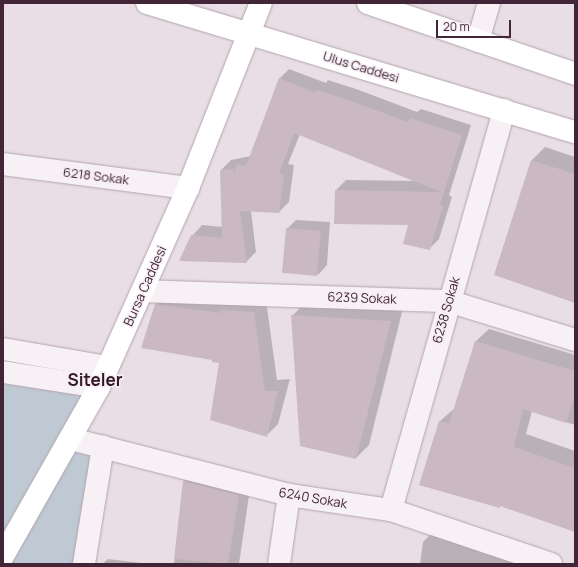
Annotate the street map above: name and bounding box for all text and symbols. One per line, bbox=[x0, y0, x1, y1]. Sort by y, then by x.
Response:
scale bar bbox=[438, 12, 513, 38]
text: 20 m bbox=[443, 18, 470, 35]
street label: Ulus Caddesi bbox=[321, 48, 401, 86]
street label: 6218 Sokak bbox=[62, 164, 130, 188]
street label: Bursa Caddesi bbox=[120, 243, 170, 329]
street label: 6238 Sokak bbox=[429, 275, 463, 345]
street label: 6239 Sokak bbox=[327, 289, 397, 307]
district label: Siteler bbox=[68, 370, 122, 390]
street label: 6240 Sokak bbox=[278, 484, 348, 512]

